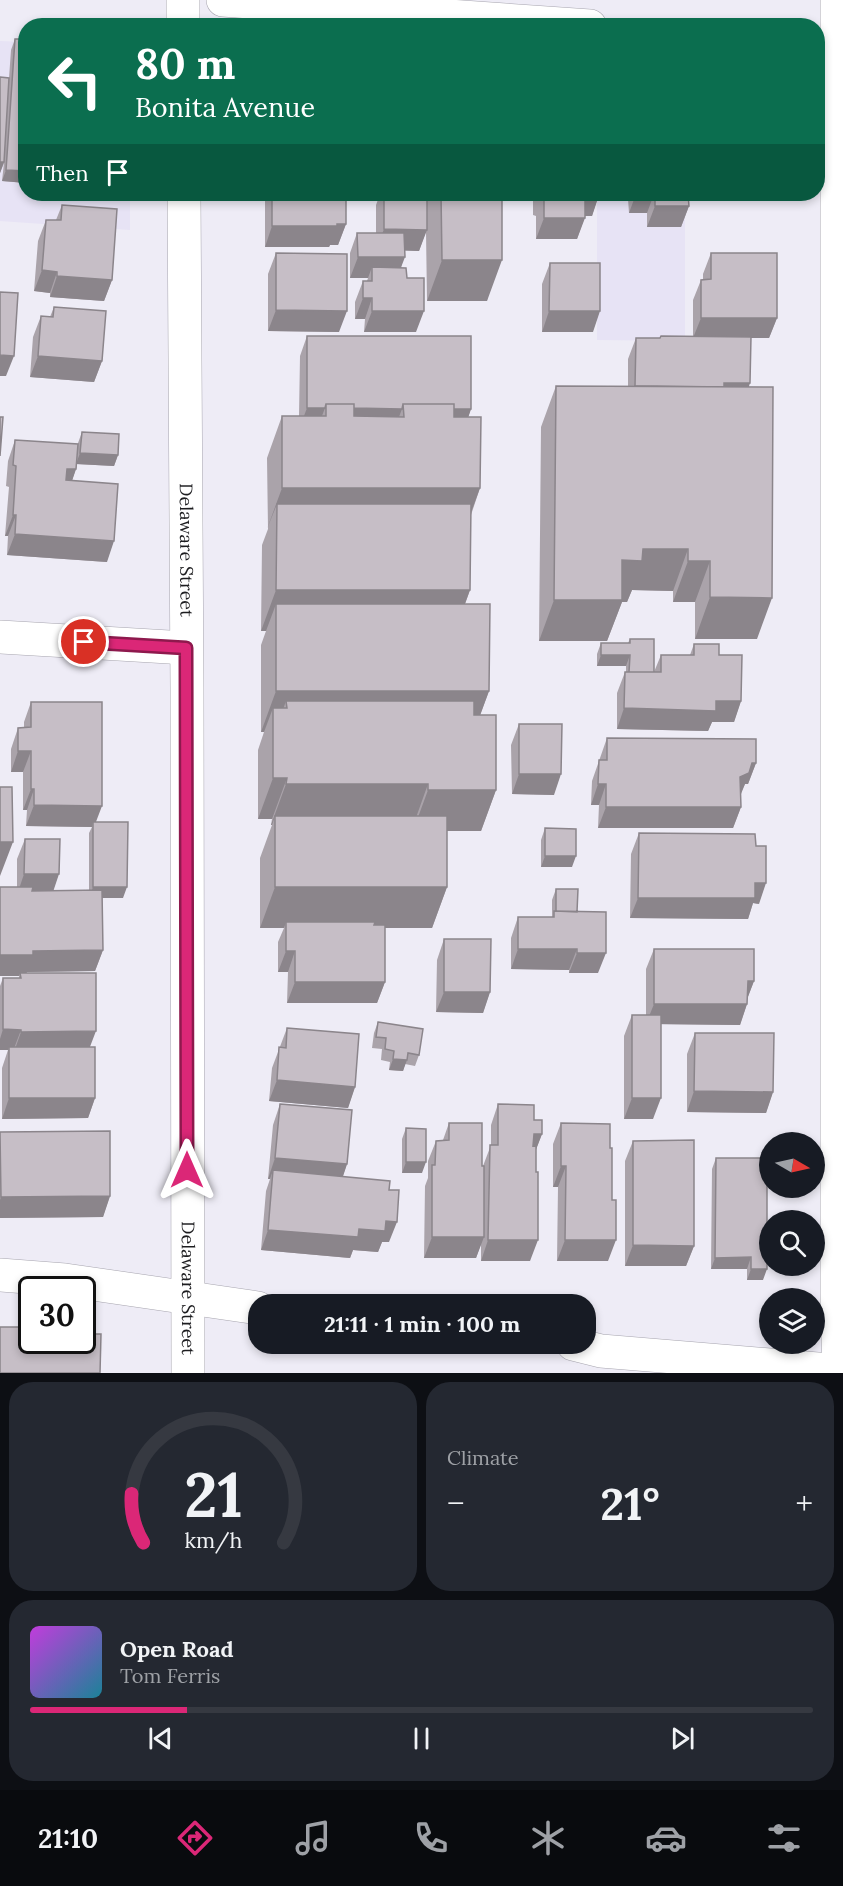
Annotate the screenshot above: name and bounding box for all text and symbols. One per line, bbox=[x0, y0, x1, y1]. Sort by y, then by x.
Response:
text: 80 m bbox=[135, 37, 235, 91]
icon: left bbox=[36, 42, 114, 120]
text: Bonita Avenue bbox=[135, 90, 315, 124]
icon: arrive bbox=[101, 156, 134, 189]
text: Then bbox=[36, 159, 89, 187]
street label: Delaware Street bbox=[175, 483, 199, 617]
pin bbox=[58, 616, 109, 667]
icon: arrive bbox=[67, 625, 100, 658]
north arrow bbox=[759, 1132, 825, 1198]
map controls bbox=[759, 1132, 825, 1354]
position arrow bbox=[155, 1138, 219, 1202]
button: search bbox=[759, 1210, 825, 1276]
street label: Delaware Street bbox=[177, 1221, 200, 1355]
speed limit sign: 30 bbox=[18, 1276, 96, 1354]
button: layers bbox=[759, 1288, 825, 1354]
text: 21:11 · 1 min · 100 m bbox=[324, 1310, 520, 1338]
text: Climate bbox=[447, 1445, 519, 1470]
text: 21 bbox=[184, 1454, 242, 1534]
text: 21° bbox=[600, 1475, 660, 1532]
text: − bbox=[447, 1482, 465, 1524]
text: + bbox=[795, 1482, 813, 1524]
text: km/h bbox=[184, 1527, 242, 1555]
text: Open Road bbox=[120, 1635, 234, 1663]
text: Tom Ferris bbox=[120, 1663, 220, 1688]
icon: previous bbox=[144, 1722, 177, 1755]
icon: pause bbox=[405, 1722, 438, 1755]
icon: next bbox=[666, 1722, 699, 1755]
icon: directions bbox=[174, 1817, 216, 1859]
icon: music bbox=[292, 1817, 334, 1859]
icon: phone bbox=[410, 1817, 452, 1859]
icon: climate bbox=[527, 1817, 569, 1859]
icon: car bbox=[645, 1817, 687, 1859]
icon: filters bbox=[763, 1817, 805, 1859]
text: 21:10 bbox=[38, 1821, 98, 1855]

